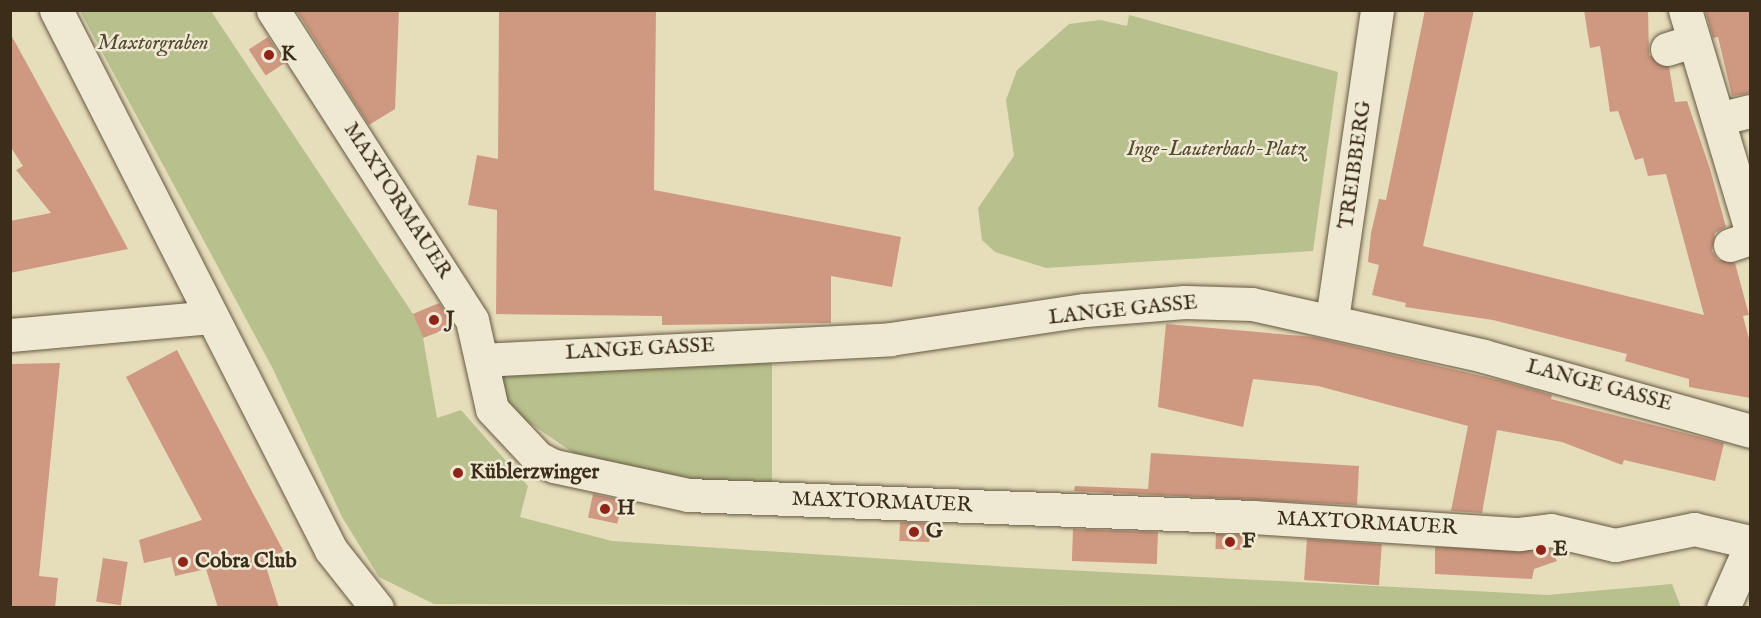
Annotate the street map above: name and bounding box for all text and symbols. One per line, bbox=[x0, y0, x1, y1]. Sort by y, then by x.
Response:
park label: Maxtorgraben bbox=[97, 31, 209, 57]
place label: K bbox=[281, 42, 296, 68]
marker: K bbox=[262, 48, 276, 62]
street label: TREIBBERG bbox=[1335, 99, 1377, 231]
street label: MAXTORMAUER bbox=[337, 118, 457, 284]
park label: Inge-Lauterbach-Platz bbox=[1127, 137, 1305, 163]
street label: LANGE GASSE bbox=[1047, 291, 1199, 331]
place label: J bbox=[446, 307, 455, 333]
marker: J bbox=[427, 313, 441, 327]
street label: LANGE GASSE bbox=[565, 334, 715, 366]
street label: LANGE GASSE bbox=[1523, 354, 1675, 418]
place label: Küblerzwinger bbox=[470, 460, 599, 486]
marker: Küblerzwinger bbox=[451, 466, 465, 480]
street label: MAXTORMAUER bbox=[791, 487, 973, 519]
place label: H bbox=[617, 496, 635, 522]
marker: H bbox=[598, 502, 612, 516]
street label: MAXTORMAUER bbox=[1276, 507, 1458, 541]
place label: G bbox=[926, 519, 943, 545]
marker: G bbox=[907, 525, 921, 539]
place label: F bbox=[1242, 529, 1255, 555]
marker: F bbox=[1223, 535, 1237, 549]
place label: E bbox=[1553, 537, 1568, 563]
marker: E bbox=[1534, 543, 1548, 557]
place label: Cobra Club bbox=[195, 549, 297, 575]
marker: Cobra Club bbox=[176, 555, 190, 569]

